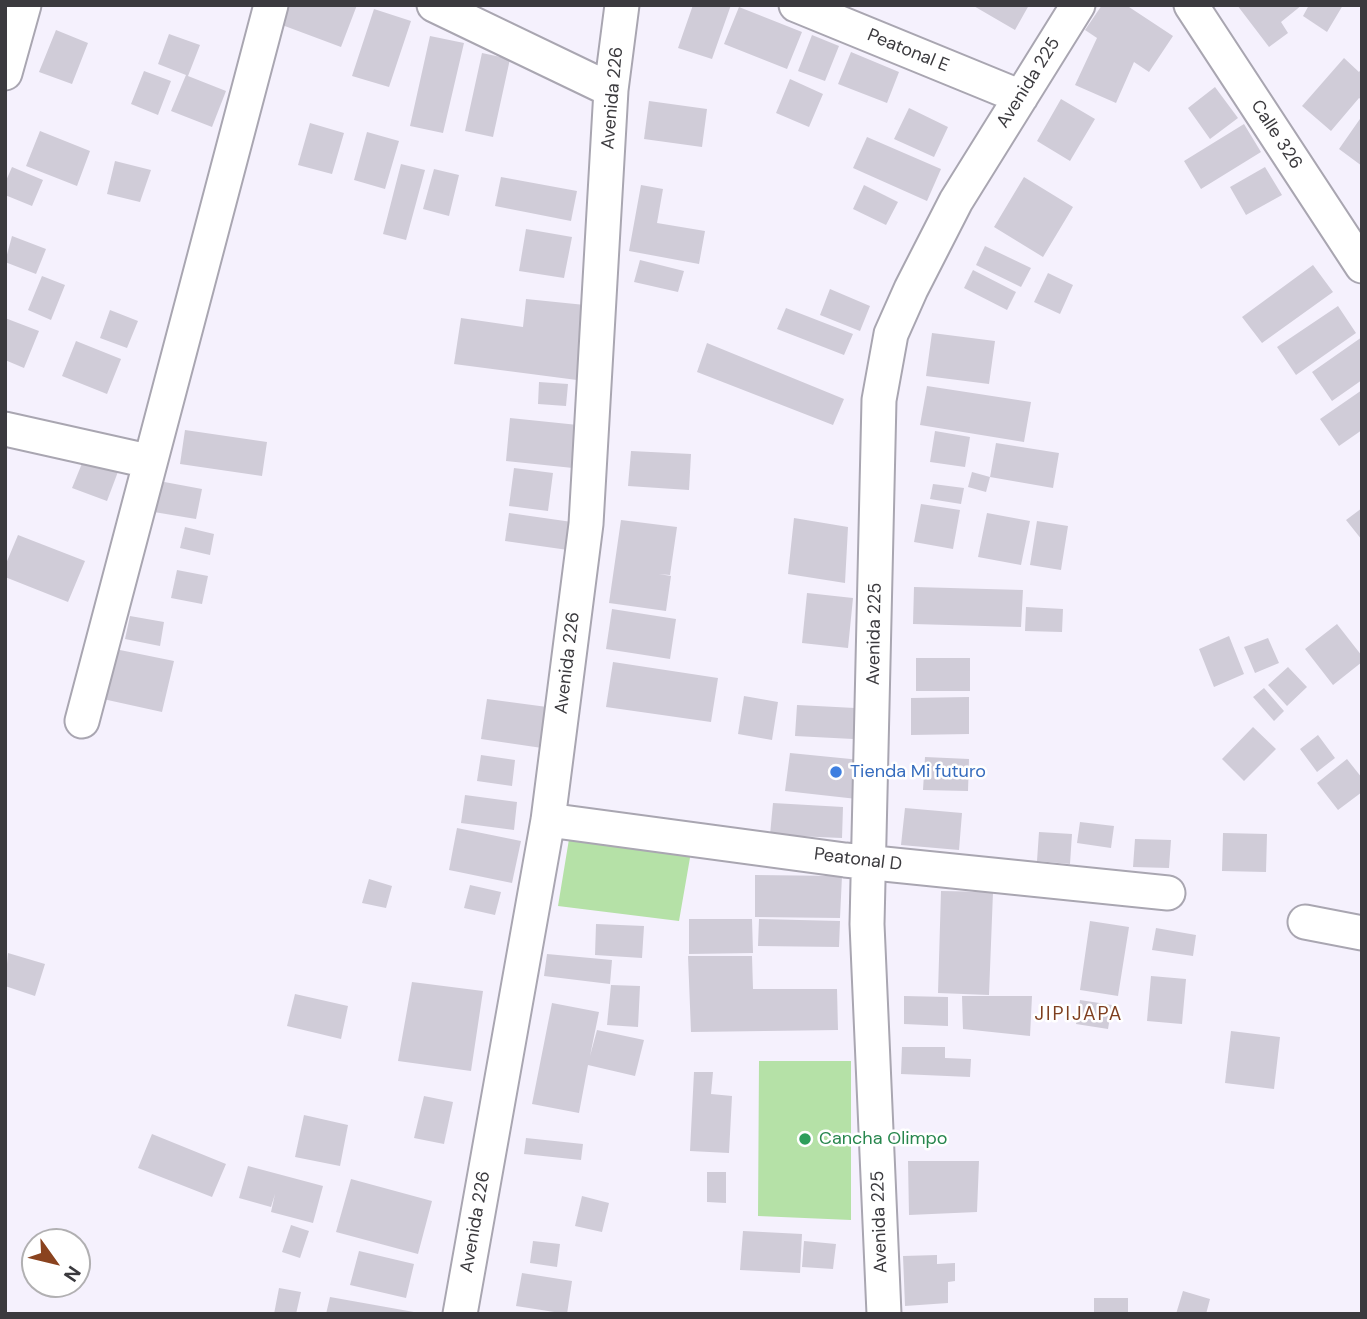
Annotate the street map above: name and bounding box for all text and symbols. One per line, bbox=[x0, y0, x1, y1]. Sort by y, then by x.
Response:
street label: Peatonal E bbox=[864, 25, 952, 77]
street label: Avenida 225 bbox=[993, 34, 1065, 132]
street label: Avenida 226 bbox=[598, 46, 628, 150]
street label: Calle 326 bbox=[1246, 96, 1306, 174]
street label: Avenida 225 bbox=[863, 583, 887, 685]
street label: Avenida 226 bbox=[551, 611, 585, 715]
place label: Tienda Mi futuro bbox=[850, 761, 986, 783]
marker: Tienda Mi futuro bbox=[828, 764, 844, 780]
street label: Peatonal D bbox=[813, 844, 903, 876]
district label: JIPIJAPA bbox=[1036, 1004, 1122, 1026]
place label: Cancha Olimpo bbox=[819, 1128, 948, 1150]
marker: Cancha Olimpo bbox=[797, 1131, 813, 1147]
street label: Avenida 226 bbox=[456, 1169, 496, 1275]
street label: Avenida 225 bbox=[867, 1170, 893, 1274]
north arrow bbox=[21, 1228, 91, 1298]
text: N bbox=[58, 1261, 86, 1287]

